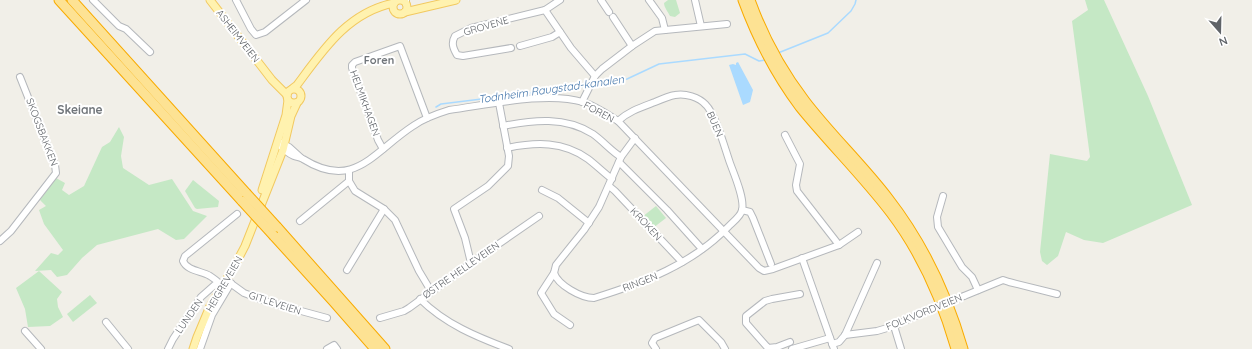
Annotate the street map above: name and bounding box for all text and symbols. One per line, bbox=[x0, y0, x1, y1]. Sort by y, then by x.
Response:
street label: ASHEIMVEIEN bbox=[213, 7, 263, 65]
north arrow bbox=[1200, 12, 1240, 52]
street label: GROVENE bbox=[462, 13, 510, 39]
text: N bbox=[1217, 33, 1230, 49]
district label: Foren bbox=[364, 53, 394, 67]
street label: HELMIKHAGEN bbox=[347, 68, 383, 138]
water label: Todnheim Raugstad-kanalen bbox=[477, 72, 625, 106]
street label: SKOGSBAKKEN bbox=[23, 96, 61, 168]
street label: FOREN bbox=[581, 99, 617, 125]
district label: Skeiane bbox=[57, 102, 103, 117]
street label: BUEN bbox=[704, 109, 726, 139]
street label: KROKEN bbox=[627, 205, 665, 243]
street label: ØSTRE HELLEVEIEN bbox=[420, 239, 502, 301]
street label: HEIGREVEIEN bbox=[203, 254, 245, 314]
street label: RINGEN bbox=[621, 269, 659, 295]
street label: GITLEVEIEN bbox=[247, 288, 303, 318]
street label: FOLKVORDVEIEN bbox=[884, 291, 964, 333]
street label: LUNDEN bbox=[172, 296, 206, 336]

